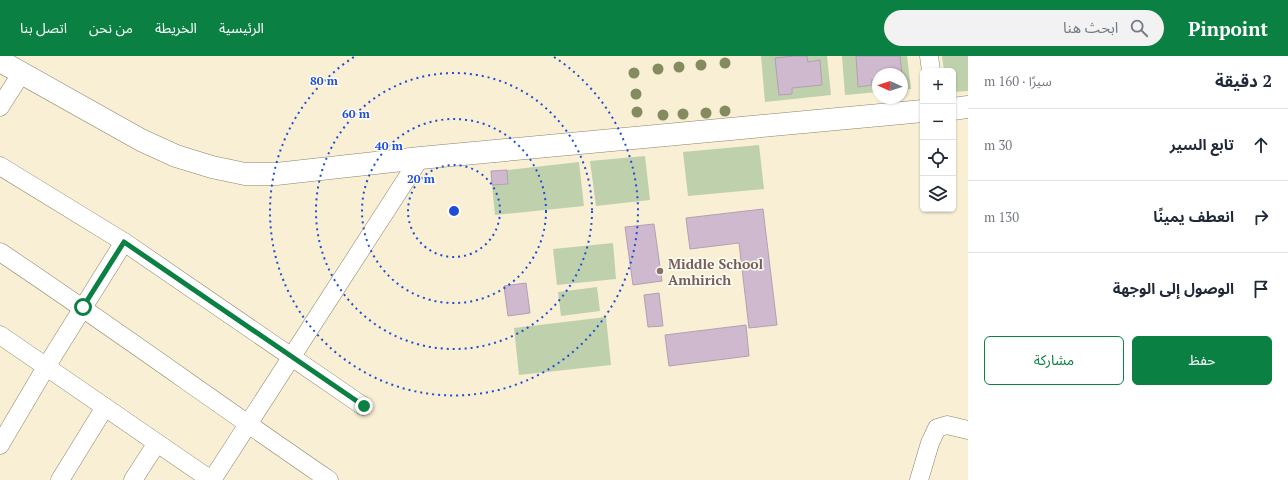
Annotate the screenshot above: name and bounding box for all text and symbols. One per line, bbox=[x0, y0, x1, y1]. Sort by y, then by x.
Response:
search box bbox=[884, 10, 1164, 46]
text: Pinpoint bbox=[1188, 16, 1268, 41]
text: ابحث هنا bbox=[1063, 17, 1118, 37]
icon: search bbox=[1128, 17, 1150, 39]
text: اتصل بنا bbox=[20, 18, 67, 37]
text: من نحن bbox=[89, 18, 133, 37]
text: الخريطة bbox=[155, 18, 197, 37]
text: الرئيسية bbox=[219, 18, 264, 37]
north arrow bbox=[872, 68, 908, 104]
map controls bbox=[920, 68, 956, 212]
button: + bbox=[920, 68, 956, 104]
text: 2 دقيقة bbox=[1215, 69, 1272, 92]
text: سيرًا · 160 m bbox=[984, 72, 1052, 90]
text: 80 m bbox=[310, 73, 338, 88]
button: − bbox=[920, 104, 956, 140]
text: 60 m bbox=[342, 106, 370, 121]
text: تابع السير bbox=[1170, 134, 1234, 154]
icon: ahead bbox=[1250, 134, 1272, 156]
text: 30 m bbox=[984, 136, 1012, 154]
text: 40 m bbox=[375, 138, 403, 153]
button: locate bbox=[920, 140, 956, 176]
text: 20 m bbox=[407, 171, 435, 186]
button: layers bbox=[920, 176, 956, 212]
centre of rings bbox=[447, 204, 461, 218]
text: انعطف يمينًا bbox=[1153, 206, 1234, 226]
icon: right bbox=[1250, 206, 1272, 228]
text: 130 m bbox=[984, 208, 1019, 226]
place label: Middle School Amhirich bbox=[668, 254, 764, 289]
marker: Middle School Amhirich bbox=[655, 266, 665, 276]
text: الوصول إلى الوجهة bbox=[1113, 278, 1234, 298]
icon: arrive bbox=[1250, 278, 1272, 300]
route start bbox=[74, 298, 92, 316]
button: مشاركة bbox=[984, 336, 1124, 385]
button: حفظ bbox=[1132, 336, 1272, 385]
route end bbox=[355, 397, 373, 415]

